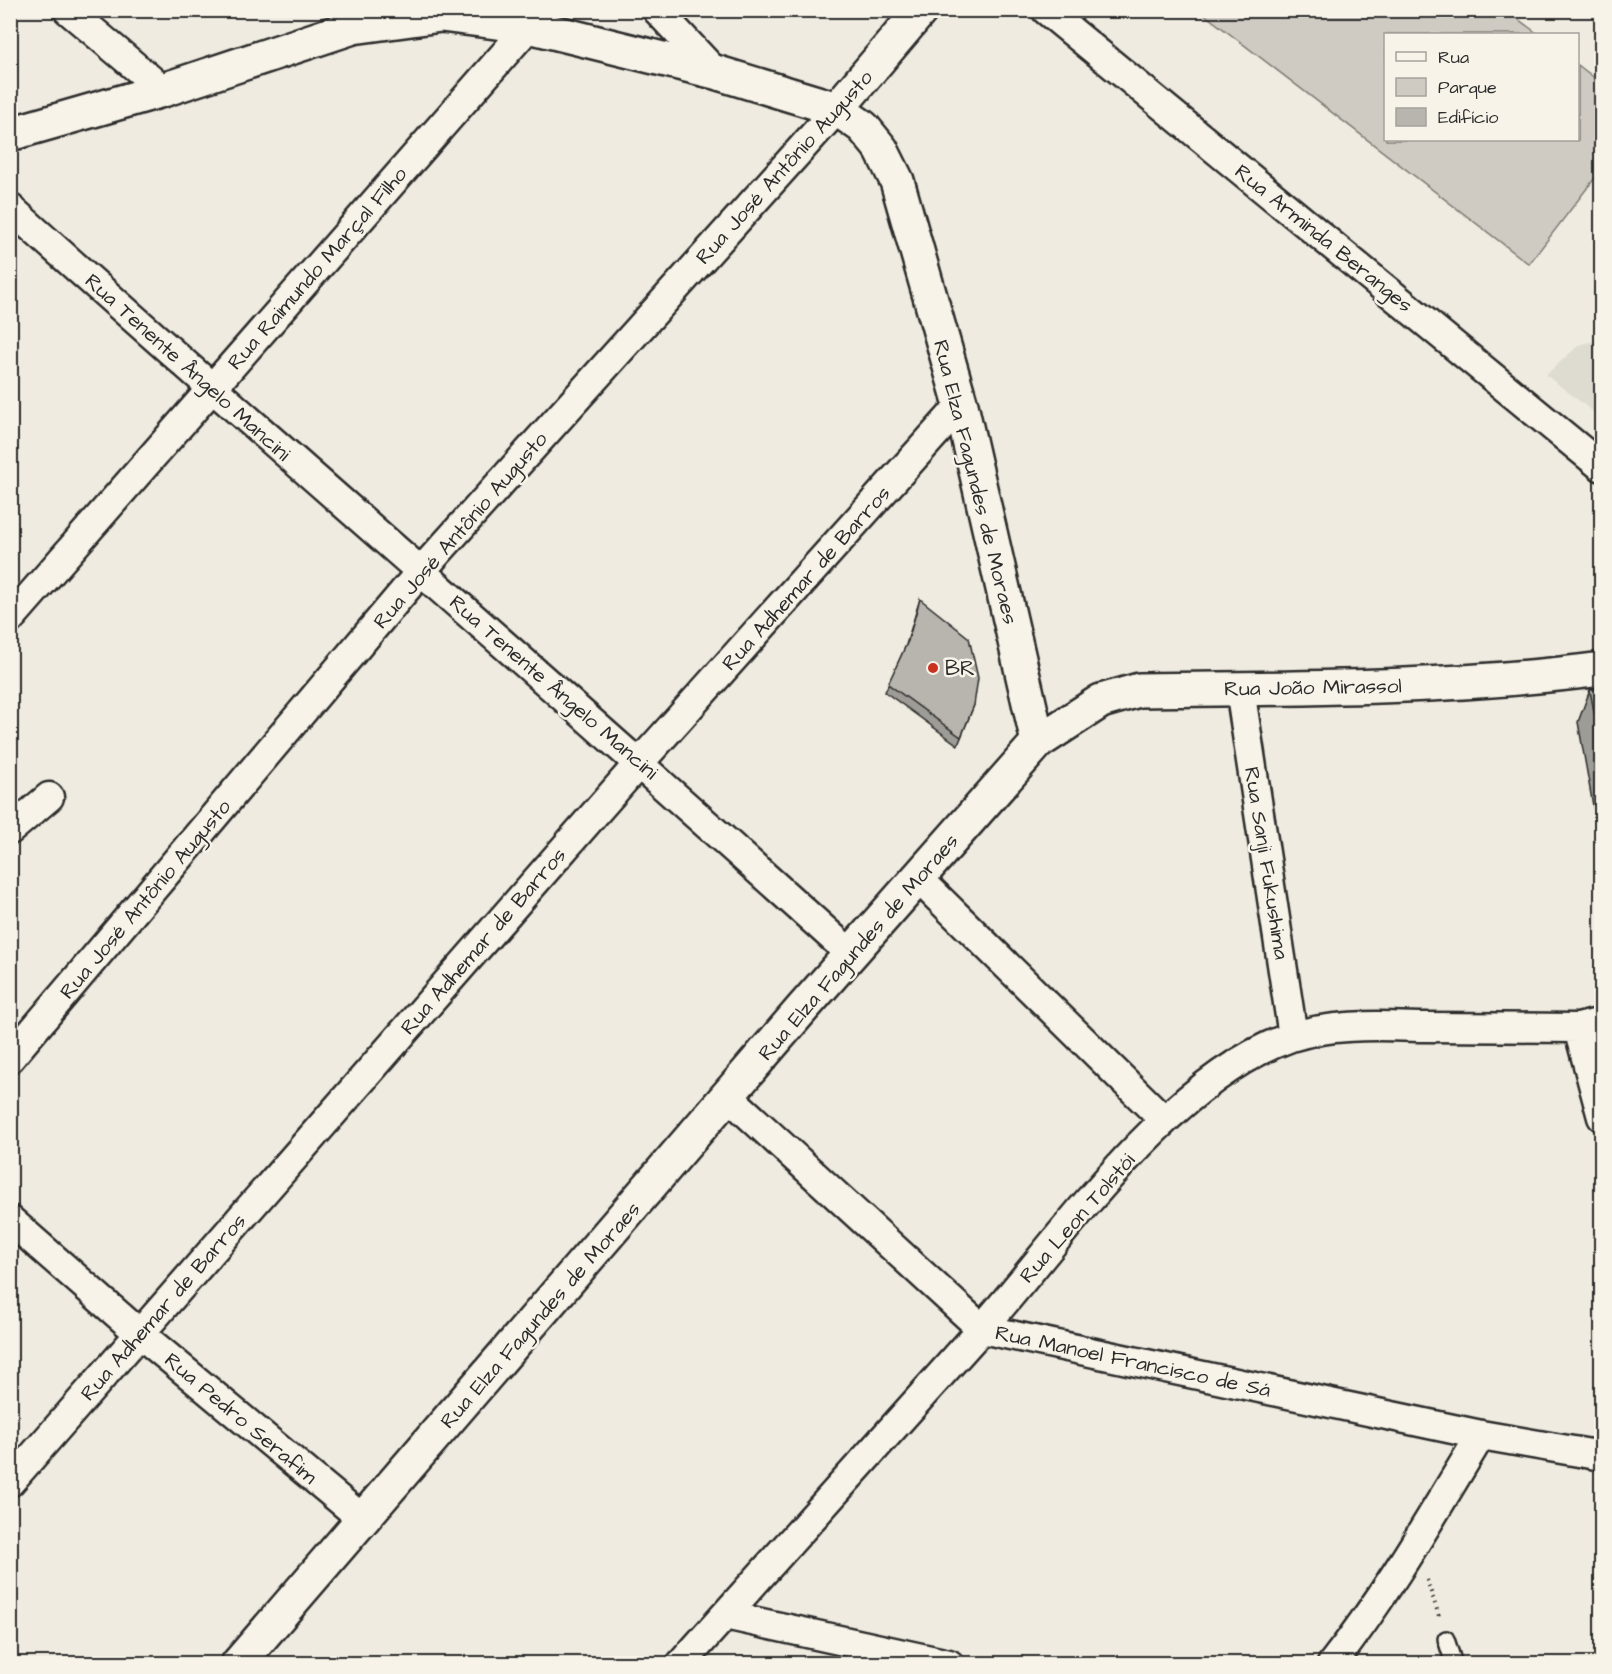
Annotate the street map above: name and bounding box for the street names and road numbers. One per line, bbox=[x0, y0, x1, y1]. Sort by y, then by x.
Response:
street label: Rua José Antônio Augusto bbox=[689, 64, 881, 272]
street label: Rua Arminda Beranges bbox=[1227, 157, 1419, 321]
street label: Rua Raimundo Marçal Filho bbox=[221, 160, 414, 376]
street label: Rua Tenente Ângelo Mancini bbox=[77, 267, 297, 469]
street label: Rua Elza Fagundes de Moraes bbox=[924, 337, 1025, 628]
street label: Rua José Antônio Augusto bbox=[367, 425, 556, 636]
street label: Rua Adhemar de Barros bbox=[715, 480, 897, 677]
street label: Rua Tenente Ângelo Mancini bbox=[442, 588, 664, 788]
street label: Rua João Mirassol bbox=[1224, 671, 1402, 704]
street label: Rua Sanji Fukushima bbox=[1237, 765, 1296, 962]
street label: Rua José Antônio Augusto bbox=[53, 793, 239, 1007]
street label: Rua Elza Fagundes de Moraes bbox=[752, 828, 967, 1068]
street label: Rua Adhemar de Barros bbox=[394, 841, 573, 1041]
street label: Rua Leon Tolstói bbox=[1013, 1147, 1142, 1290]
street label: Rua Elza Fagundes de Moraes bbox=[434, 1196, 649, 1436]
street label: Rua Adhemar de Barros bbox=[74, 1207, 253, 1407]
street label: Rua Manoel Francisco de Sá bbox=[993, 1318, 1274, 1405]
street label: Rua Pedro Serafim bbox=[158, 1346, 324, 1491]

